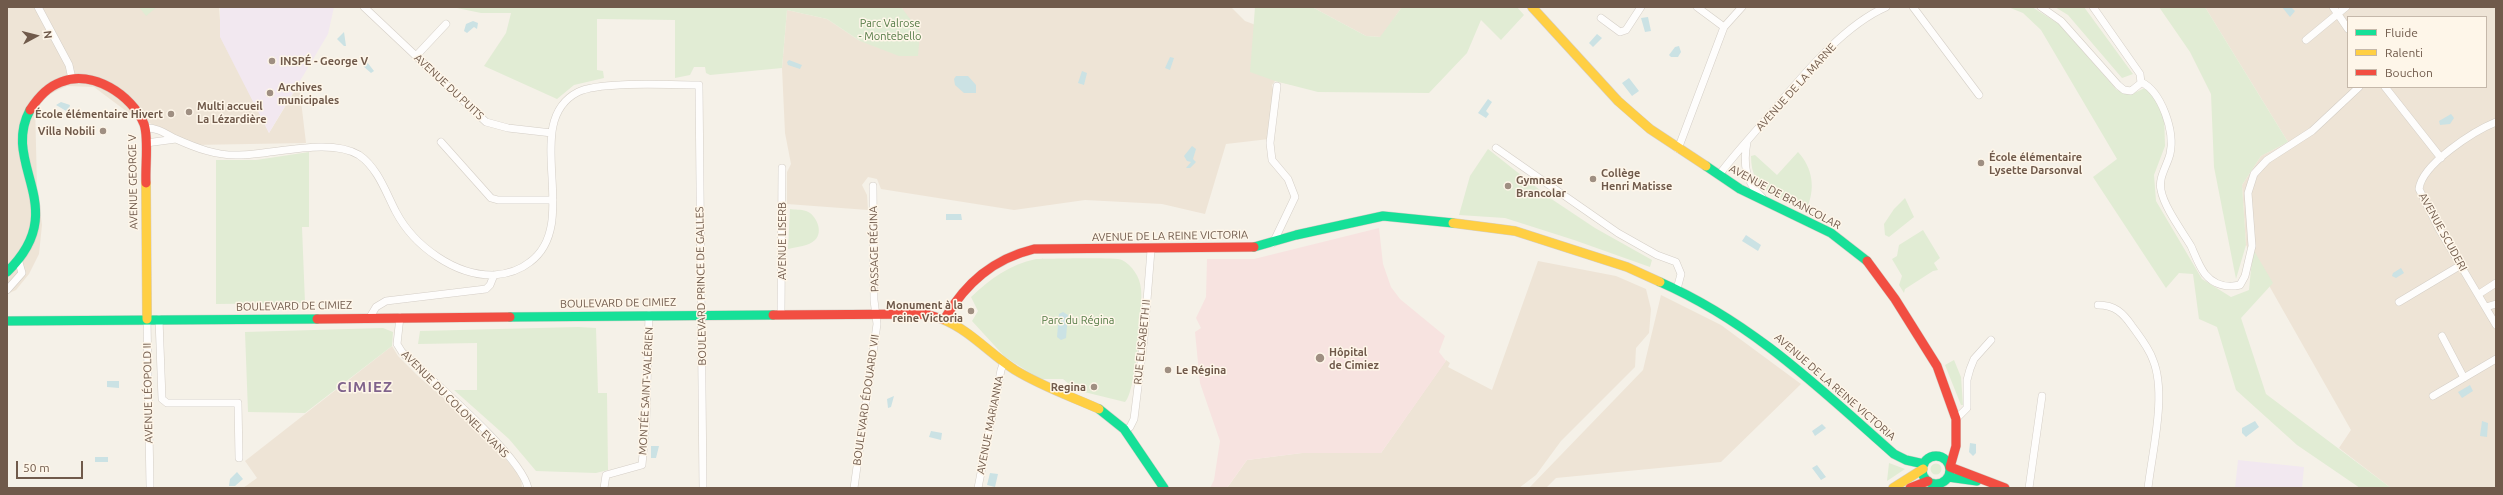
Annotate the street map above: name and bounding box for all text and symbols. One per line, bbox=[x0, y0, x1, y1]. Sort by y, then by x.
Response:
north arrow bbox=[16, 16, 56, 56]
park label: Parc Valrose - Montebello bbox=[858, 16, 922, 42]
legend bbox=[2347, 16, 2487, 88]
text: Fluide bbox=[2385, 26, 2418, 39]
text: N bbox=[41, 30, 54, 39]
street label: AVENUE DE LA MARNE bbox=[1753, 40, 1839, 134]
text: Ralenti bbox=[2385, 46, 2423, 59]
street label: AVENUE DU PUITS bbox=[411, 51, 487, 123]
place label: INSPÉ - George V bbox=[280, 54, 368, 68]
marker: INSPÉ - George V bbox=[267, 56, 277, 66]
text: Bouchon bbox=[2385, 66, 2433, 79]
place label: Archives municipales bbox=[278, 80, 339, 106]
marker: Archives municipales bbox=[265, 88, 275, 98]
place label: Multi accueil La Lézardière bbox=[197, 99, 267, 125]
place label: École élémentaire Hivert bbox=[35, 107, 163, 121]
marker: Multi accueil La Lézardière bbox=[184, 107, 194, 117]
marker: École élémentaire Hivert bbox=[166, 109, 176, 119]
place label: Villa Nobili bbox=[38, 124, 95, 138]
marker: Villa Nobili bbox=[98, 126, 108, 136]
street label: AVENUE GEORGE V bbox=[126, 134, 140, 230]
place label: École élémentaire Lysette Darsonval bbox=[1989, 150, 2082, 176]
marker: École élémentaire Lysette Darsonval bbox=[1976, 158, 1986, 168]
street label: AVENUE DE BRANCOLAR bbox=[1727, 162, 1843, 232]
place label: Collège Henri Matisse bbox=[1601, 166, 1672, 192]
place label: Gymnase Brancolar bbox=[1516, 173, 1566, 199]
marker: Collège Henri Matisse bbox=[1588, 174, 1598, 184]
marker: Gymnase Brancolar bbox=[1503, 181, 1513, 191]
street label: AVENUE SCUDERI bbox=[2416, 191, 2470, 273]
street label: AVENUE LISERB bbox=[775, 202, 789, 280]
street label: BOULEVARD PRINCE DE GALLES bbox=[693, 206, 709, 366]
street label: PASSAGE RÉGINA bbox=[867, 206, 881, 292]
street label: AVENUE DE LA REINE VICTORIA bbox=[1092, 228, 1248, 244]
street label: BOULEVARD DE CIMIEZ bbox=[560, 295, 676, 311]
street label: BOULEVARD DE CIMIEZ bbox=[236, 298, 352, 314]
place label: Monument à la reine Victoria bbox=[886, 298, 963, 324]
street label: RUE ELISABETH II bbox=[1131, 299, 1153, 385]
marker: Monument à la reine Victoria bbox=[966, 306, 976, 316]
park label: Parc du Régina bbox=[1042, 313, 1114, 327]
street label: MONTÉE SAINT-VALÉRIEN bbox=[636, 327, 656, 455]
street label: AVENUE DE LA REINE VICTORIA bbox=[1772, 331, 1898, 443]
street label: BOULEVARD ÉDOUARD VII bbox=[850, 334, 882, 466]
street label: AVENUE LÉOPOLD II bbox=[141, 343, 155, 443]
place label: Hôpital de Cimiez bbox=[1329, 345, 1379, 371]
street label: AVENUE DU COLONEL EVANS bbox=[399, 348, 511, 460]
marker: Hôpital de Cimiez bbox=[1314, 352, 1326, 364]
place label: Le Régina bbox=[1176, 363, 1226, 377]
marker: Le Régina bbox=[1163, 365, 1173, 375]
street label: AVENUE MARIANNA bbox=[974, 375, 1006, 475]
district label: CIMIEZ bbox=[337, 378, 393, 396]
place label: Regina bbox=[1051, 380, 1086, 394]
marker: Regina bbox=[1089, 382, 1099, 392]
scale bar bbox=[18, 453, 85, 479]
text: 50 m bbox=[23, 461, 50, 474]

